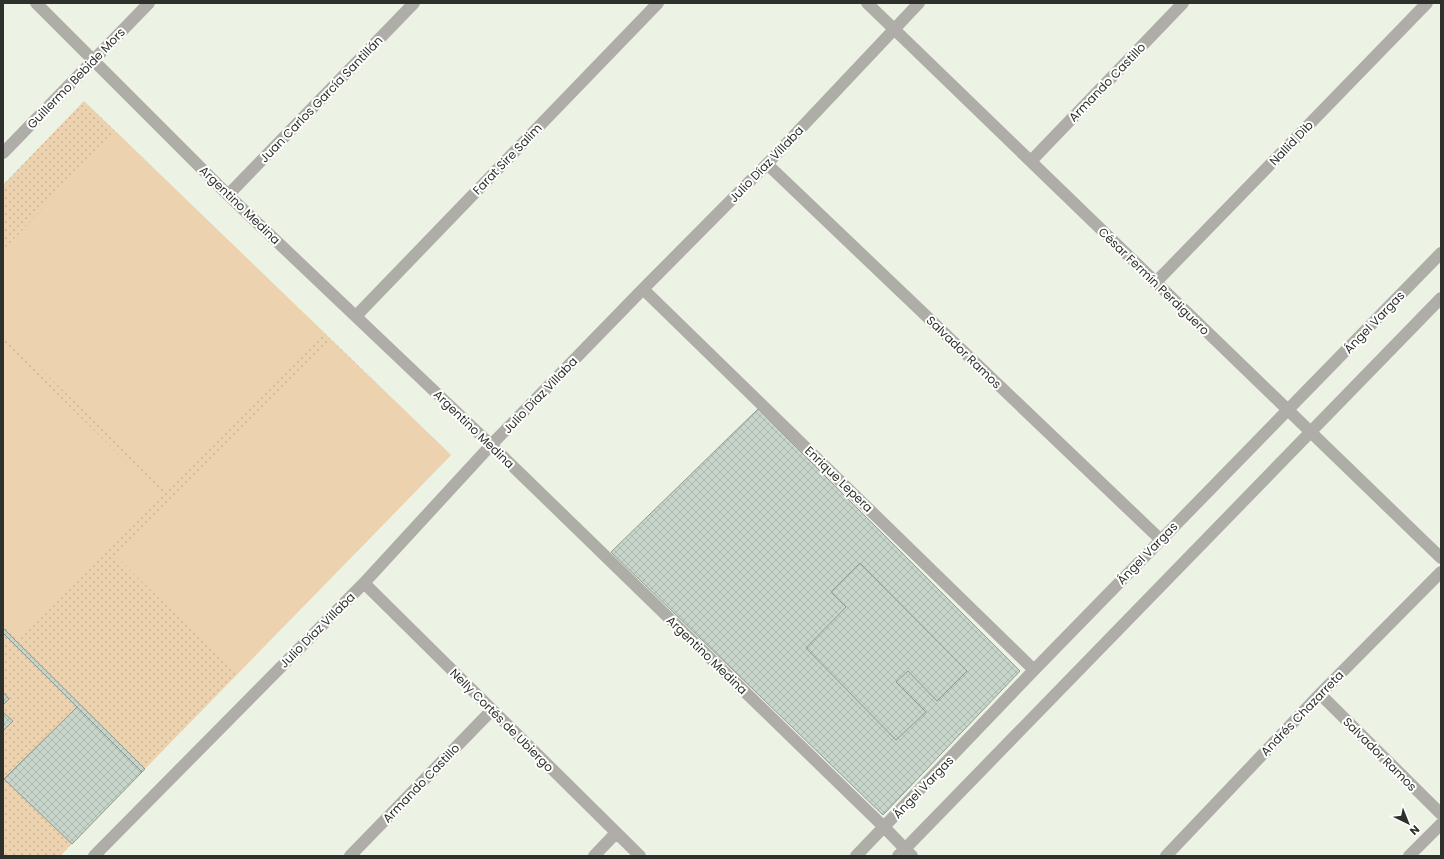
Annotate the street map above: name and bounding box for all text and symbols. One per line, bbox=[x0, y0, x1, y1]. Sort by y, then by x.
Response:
street label: Guillermo Bebide Mors bbox=[23, 24, 129, 132]
street label: Juan Carlos García Santillán bbox=[256, 32, 386, 166]
street label: Armando Castillo bbox=[1065, 38, 1150, 125]
street label: Nallid Dib bbox=[1265, 117, 1317, 169]
street label: Farat Sire Salim bbox=[469, 120, 545, 198]
street label: Julio Díaz Villaba bbox=[725, 122, 807, 206]
street label: Argentino Medina bbox=[196, 162, 284, 248]
street label: César Fermín Perdiguero bbox=[1095, 223, 1213, 339]
street label: Ángel Vargas bbox=[1340, 287, 1408, 357]
street label: Salvador Ramos bbox=[923, 312, 1005, 392]
street label: Julio Díaz Villaba bbox=[499, 353, 581, 437]
street label: Argentino Medina bbox=[430, 386, 518, 472]
street label: Enrique Lepera bbox=[801, 442, 877, 516]
street label: Ángel Vargas bbox=[1113, 518, 1181, 588]
street label: Julio Díaz Villaba bbox=[276, 589, 358, 671]
street label: Argentino Medina bbox=[663, 612, 751, 698]
street label: Nelly Cortés de Ubiergo bbox=[446, 664, 558, 776]
street label: Andrés Chazarreta bbox=[1257, 667, 1347, 759]
street label: Salvador Ramos bbox=[1339, 713, 1421, 795]
street label: Armando Castillo bbox=[379, 739, 464, 826]
street label: Ángel Vargas bbox=[889, 752, 957, 822]
north arrow bbox=[1388, 803, 1428, 843]
text: N bbox=[1406, 822, 1423, 839]

